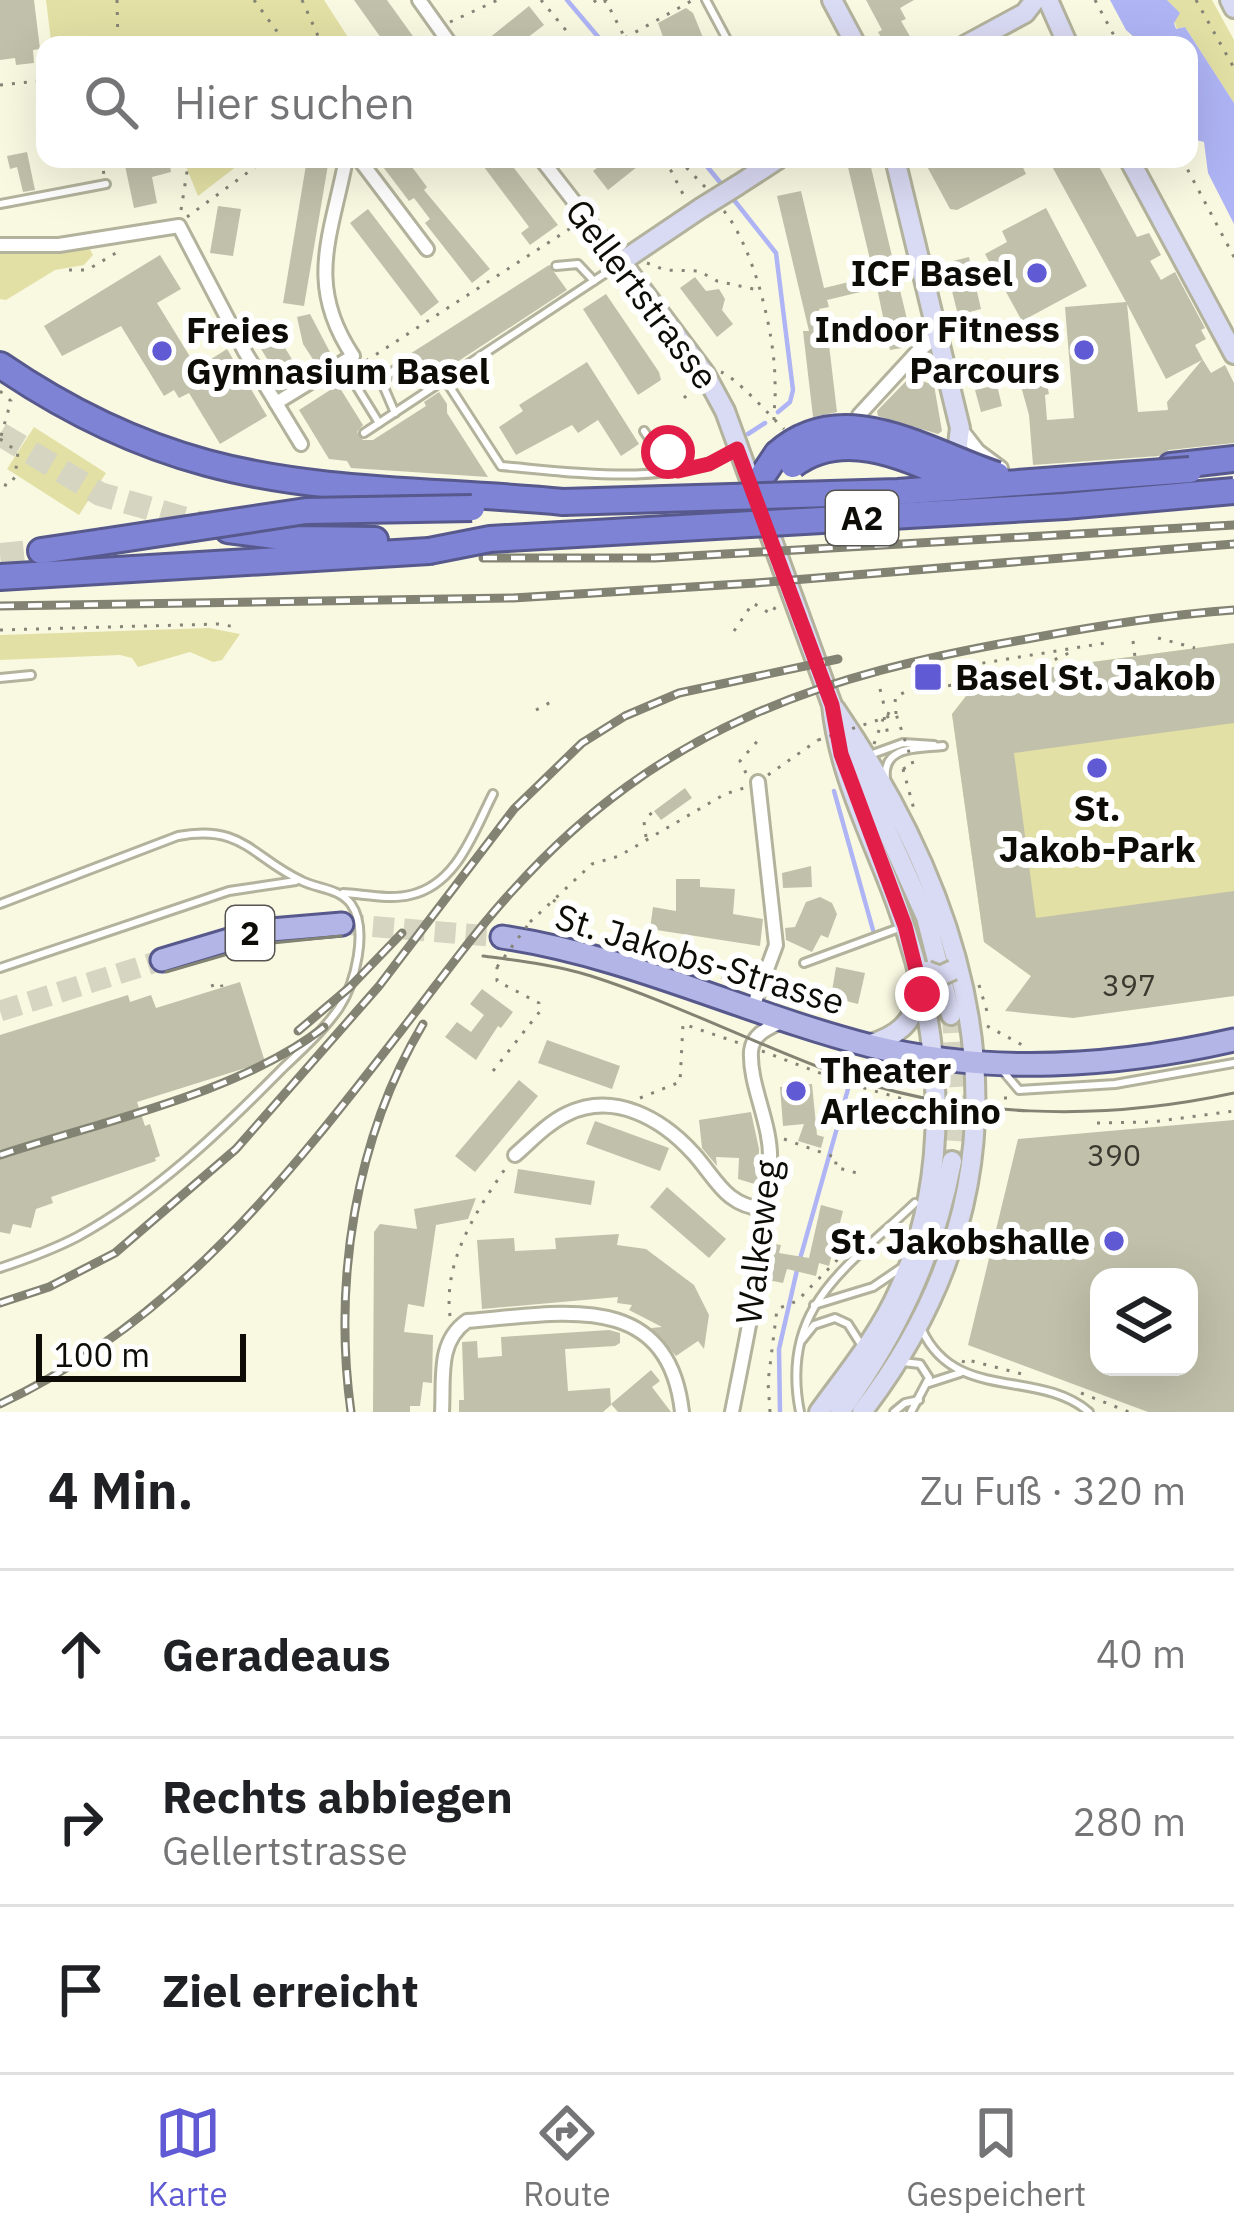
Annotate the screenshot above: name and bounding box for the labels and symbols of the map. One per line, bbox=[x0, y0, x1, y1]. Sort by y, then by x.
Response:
street label: Gellertstrasse bbox=[555, 189, 729, 398]
place label: ICF Basel bbox=[851, 249, 1013, 296]
marker: ICF Basel bbox=[1024, 260, 1050, 286]
place label: Indoor Fitness Parcours bbox=[815, 305, 1060, 393]
place label: Freies Gymnasium Basel bbox=[186, 306, 490, 394]
marker: Indoor Fitness Parcours bbox=[1071, 337, 1097, 363]
marker: Freies Gymnasium Basel bbox=[149, 338, 175, 364]
route start bbox=[641, 425, 695, 479]
road number: A2 bbox=[826, 491, 898, 545]
place label: Basel St. Jakob bbox=[955, 653, 1216, 700]
marker: Basel St. Jakob bbox=[912, 661, 944, 693]
marker: St. Jakob-Park bbox=[1084, 755, 1110, 781]
place label: St. Jakob-Park bbox=[999, 784, 1195, 872]
street label: St. Jakobs-Strasse bbox=[550, 892, 851, 1025]
road number: 2 bbox=[226, 906, 274, 960]
house number: 397 bbox=[1102, 965, 1156, 1004]
route end bbox=[895, 967, 949, 1021]
place label: Theater Arlecchino bbox=[820, 1046, 1001, 1134]
marker: Theater Arlecchino bbox=[783, 1078, 809, 1104]
house number: 390 bbox=[1087, 1135, 1141, 1174]
street label: Walkeweg bbox=[724, 1157, 791, 1327]
place label: St. Jakobshalle bbox=[830, 1217, 1090, 1264]
marker: St. Jakobshalle bbox=[1101, 1228, 1127, 1254]
scale bar bbox=[36, 1328, 246, 1381]

